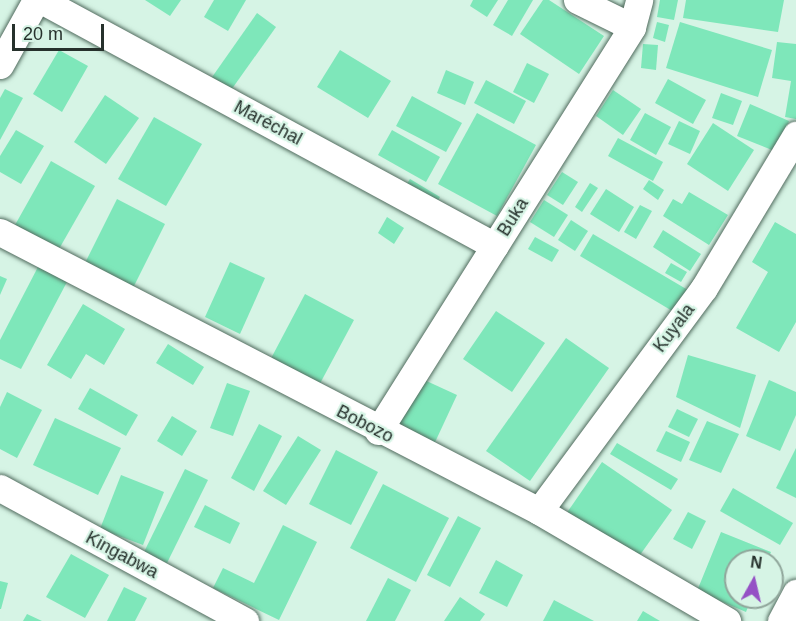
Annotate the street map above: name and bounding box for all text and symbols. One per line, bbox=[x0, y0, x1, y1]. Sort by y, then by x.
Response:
scale bar bbox=[15, 12, 106, 50]
text: 20 m bbox=[23, 24, 63, 44]
street label: Maréchal bbox=[230, 96, 306, 150]
street label: Buka bbox=[493, 194, 533, 240]
street label: Kuyala bbox=[649, 300, 699, 356]
street label: Bobozo bbox=[333, 401, 397, 447]
street label: Kingabwa bbox=[82, 527, 162, 583]
north arrow bbox=[724, 549, 784, 609]
text: N bbox=[749, 553, 763, 572]

